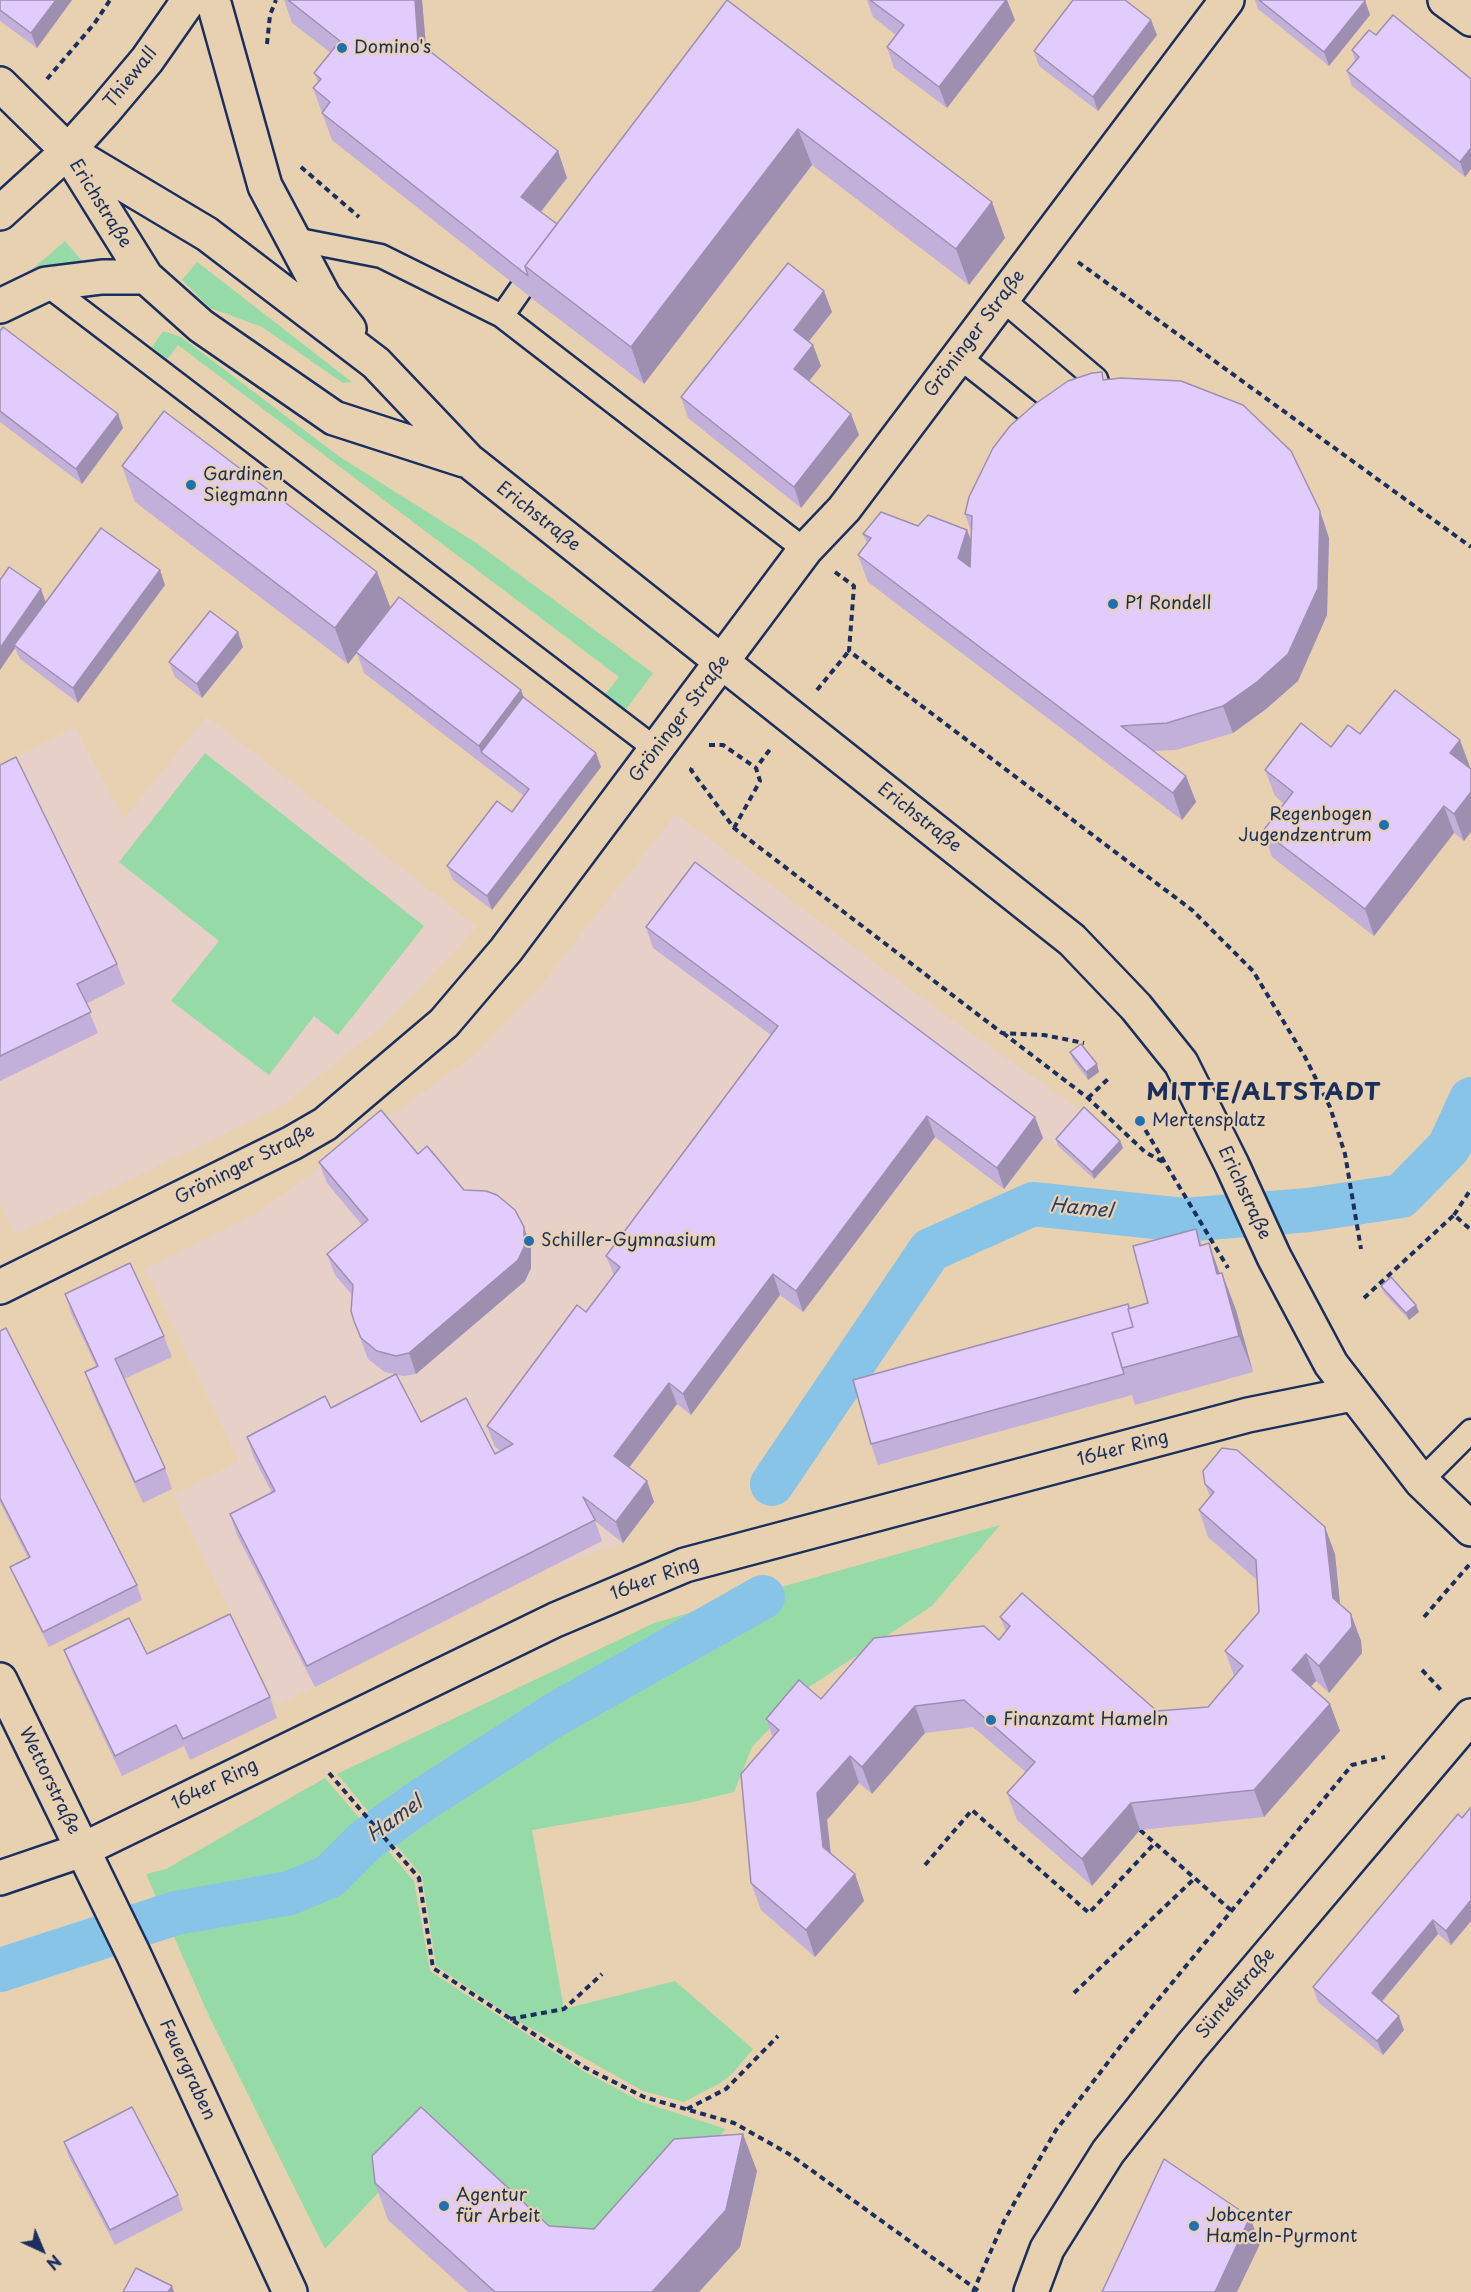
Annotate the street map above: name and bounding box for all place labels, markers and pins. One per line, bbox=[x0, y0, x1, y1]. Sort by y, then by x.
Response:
place label: Domino's bbox=[354, 37, 431, 59]
marker: Domino's bbox=[335, 41, 349, 55]
place label: Gardinen Siegmann bbox=[203, 464, 288, 506]
marker: Gardinen Siegmann bbox=[184, 478, 198, 492]
place label: P1 Rondell bbox=[1125, 593, 1211, 615]
marker: P1 Rondell bbox=[1106, 597, 1120, 611]
place label: Regenbogen Jugendzentrum bbox=[1238, 804, 1372, 846]
marker: Regenbogen Jugendzentrum bbox=[1377, 818, 1391, 832]
place label: Mertensplatz bbox=[1152, 1110, 1265, 1132]
marker: Mertensplatz bbox=[1133, 1114, 1147, 1128]
place label: Schiller-Gymnasium bbox=[541, 1230, 716, 1252]
marker: Schiller-Gymnasium bbox=[522, 1234, 536, 1248]
place label: Finanzamt Hameln bbox=[1003, 1709, 1168, 1731]
marker: Finanzamt Hameln bbox=[984, 1713, 998, 1727]
place label: Agentur für Arbeit bbox=[456, 2185, 540, 2228]
marker: Agentur für Arbeit bbox=[437, 2199, 451, 2213]
place label: Jobcenter Hameln-Pyrmont bbox=[1206, 2205, 1357, 2248]
marker: Jobcenter Hameln-Pyrmont bbox=[1187, 2219, 1201, 2233]

